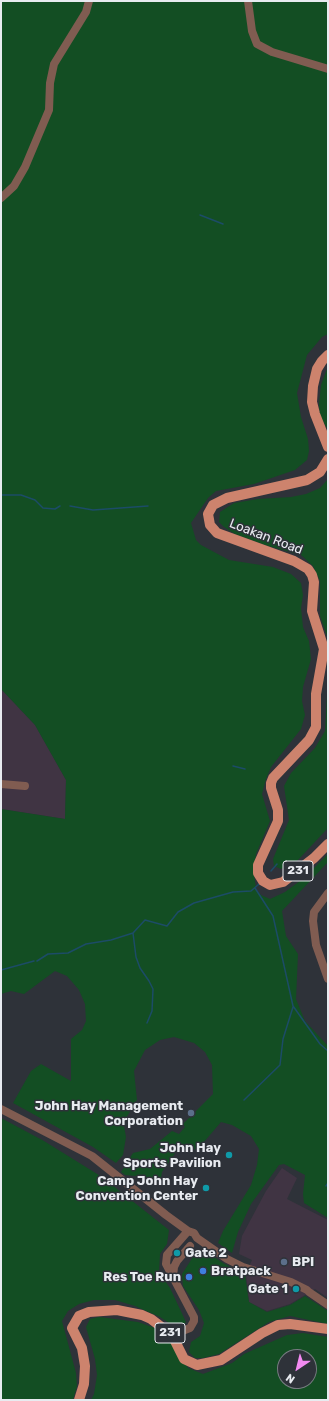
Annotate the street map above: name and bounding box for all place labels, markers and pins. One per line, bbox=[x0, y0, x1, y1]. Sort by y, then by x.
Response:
place label: John Hay Management Corporation bbox=[35, 1098, 183, 1129]
marker: John Hay Management Corporation bbox=[186, 1108, 196, 1118]
place label: John Hay Sports Pavilion bbox=[123, 1140, 221, 1171]
marker: John Hay Sports Pavilion bbox=[224, 1150, 234, 1160]
place label: Camp John Hay Convention Center bbox=[76, 1173, 198, 1204]
marker: Camp John Hay Convention Center bbox=[201, 1183, 211, 1193]
place label: Gate 2 bbox=[185, 1245, 227, 1261]
marker: Gate 2 bbox=[172, 1248, 182, 1258]
place label: BPI bbox=[292, 1254, 314, 1270]
marker: BPI bbox=[279, 1257, 289, 1267]
place label: Bratpack bbox=[211, 1263, 271, 1279]
marker: Bratpack bbox=[198, 1266, 208, 1276]
place label: Res Toe Run bbox=[103, 1269, 181, 1285]
marker: Res Toe Run bbox=[184, 1272, 194, 1282]
place label: Gate 1 bbox=[248, 1281, 288, 1297]
marker: Gate 1 bbox=[291, 1284, 301, 1294]

